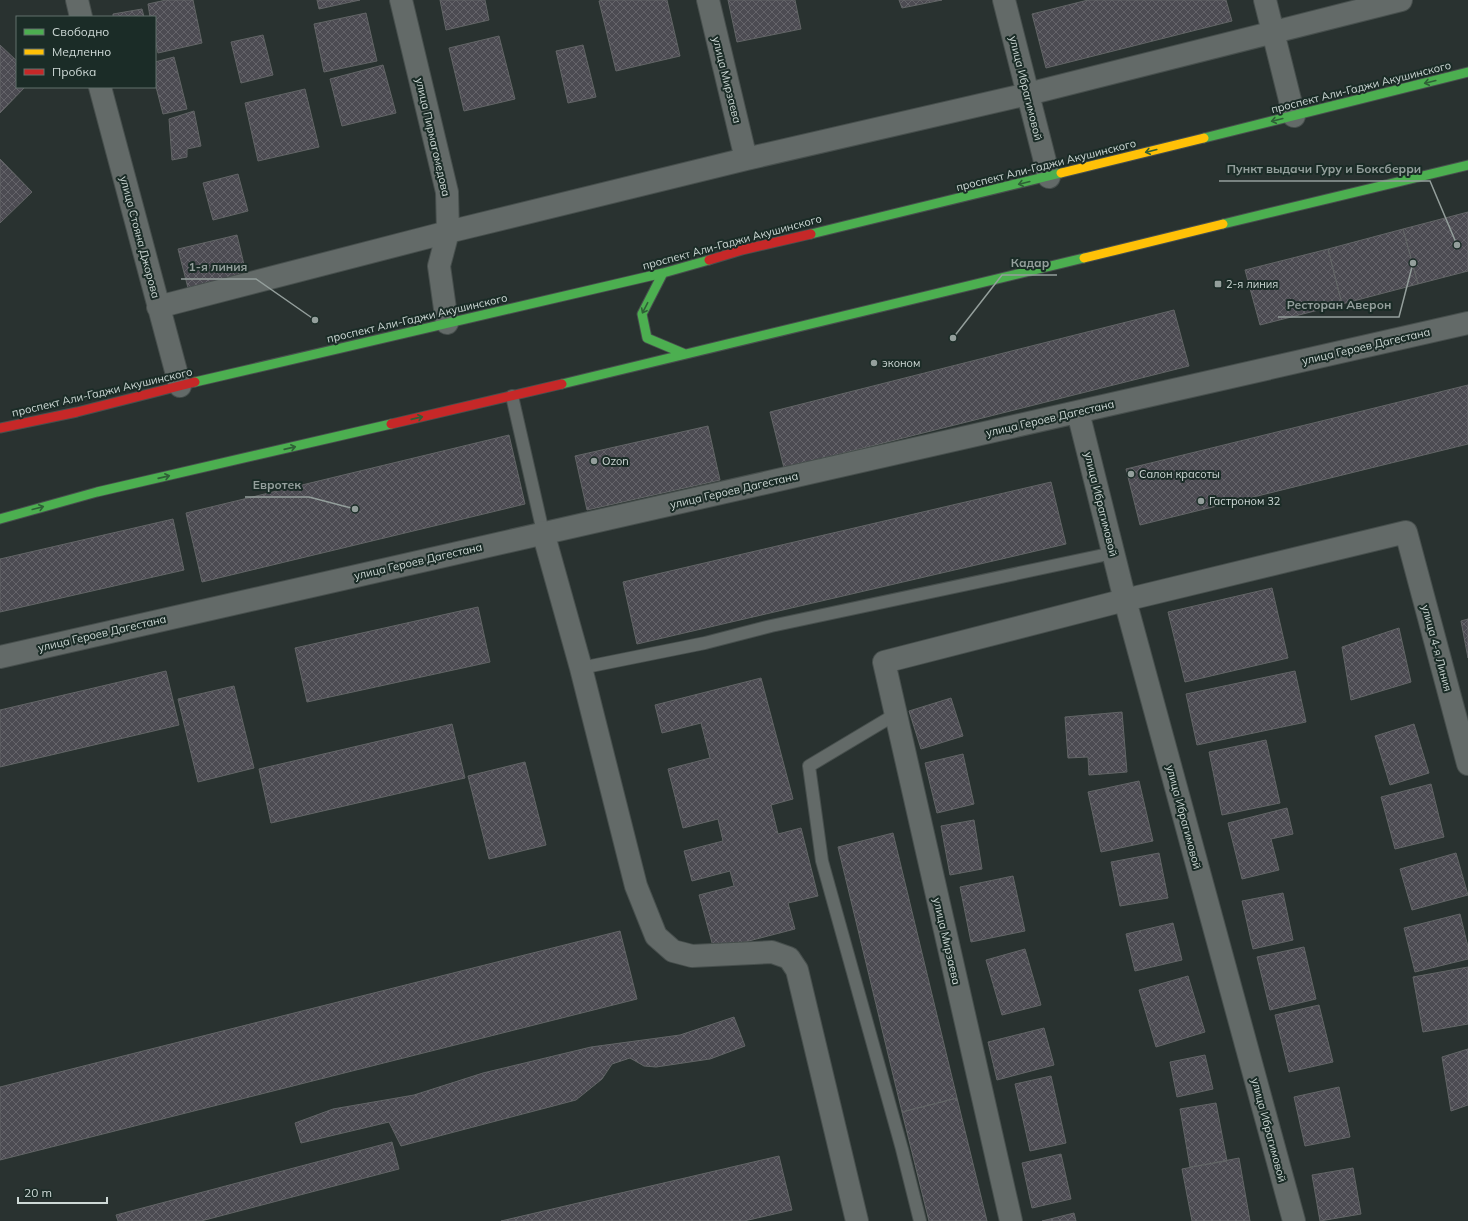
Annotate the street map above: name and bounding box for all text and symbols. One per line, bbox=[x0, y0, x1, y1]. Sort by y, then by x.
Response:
legend bbox=[16, 16, 156, 88]
text: Свободно bbox=[52, 24, 109, 39]
street label: улица Ибрагимовой bbox=[1006, 34, 1046, 142]
street label: улица Мирзаева bbox=[709, 35, 745, 125]
text: Медленно bbox=[52, 44, 111, 59]
street label: проспект Али-Гаджи Акушинского bbox=[1270, 58, 1452, 116]
text: Пробка bbox=[52, 64, 96, 79]
street label: улица Пирмагомедова bbox=[413, 76, 453, 198]
one-way arrow bbox=[1424, 79, 1437, 86]
one-way arrow bbox=[1271, 117, 1284, 125]
street label: проспект Али-Гаджи Акушинского bbox=[955, 136, 1137, 194]
one-way arrow bbox=[1144, 148, 1157, 156]
callout: Пункт выдачи Гуру и Боксберри bbox=[1219, 157, 1430, 181]
text: Пункт выдачи Гуру и Боксберри bbox=[1227, 161, 1421, 176]
street label: улица Стояна Джорова bbox=[117, 174, 163, 300]
one-way arrow bbox=[1018, 179, 1031, 187]
street label: проспект Али-Гаджи Акушинского bbox=[641, 211, 823, 273]
callout: Кадар bbox=[1002, 251, 1057, 275]
callout: 1-я линия bbox=[181, 255, 256, 279]
text: Кадар bbox=[1011, 255, 1050, 270]
text: 1-я линия bbox=[189, 259, 247, 274]
place label: 2-я линия bbox=[1226, 277, 1278, 291]
marker: 2-я линия bbox=[1213, 279, 1223, 289]
street label: проспект Али-Гаджи Акушинского bbox=[325, 290, 509, 346]
callout: Ресторан Аверон bbox=[1278, 293, 1399, 317]
text: Ресторан Аверон bbox=[1287, 297, 1391, 312]
one-way arrow bbox=[641, 302, 649, 314]
street label: улица Героев Дагестана bbox=[1301, 324, 1431, 368]
place label: эконом bbox=[882, 356, 920, 370]
marker: эконом bbox=[869, 358, 879, 368]
street label: проспект Али-Гаджи Акушинского bbox=[10, 364, 194, 420]
street label: улица Героев Дагестана bbox=[985, 396, 1115, 440]
one-way arrow bbox=[410, 414, 423, 422]
one-way arrow bbox=[284, 443, 297, 451]
street label: улица Ибрагимовой bbox=[1081, 450, 1121, 558]
place label: Ozon bbox=[602, 454, 629, 468]
marker: Ozon bbox=[589, 456, 599, 466]
place label: Салон красоты bbox=[1139, 467, 1220, 481]
street label: улица Героев Дагестана bbox=[669, 468, 799, 512]
marker: Салон красоты bbox=[1126, 469, 1136, 479]
one-way arrow bbox=[157, 472, 170, 480]
callout: Евротек bbox=[245, 473, 309, 497]
text: Евротек bbox=[253, 477, 301, 492]
place label: Гастроном 32 bbox=[1209, 494, 1281, 508]
marker: Гастроном 32 bbox=[1196, 496, 1206, 506]
one-way arrow bbox=[31, 504, 44, 512]
street label: улица Героев Дагестана bbox=[353, 539, 483, 583]
street label: улица 4-я Линия bbox=[1419, 603, 1455, 693]
street label: улица Героев Дагестана bbox=[37, 611, 167, 655]
street label: улица Ибрагимовой bbox=[1163, 763, 1205, 871]
street label: улица Мирзаева bbox=[930, 896, 964, 986]
street label: улица Ибрагимовой bbox=[1248, 1076, 1290, 1184]
scale bar bbox=[18, 1179, 107, 1205]
text: 20 m bbox=[24, 1185, 52, 1200]

